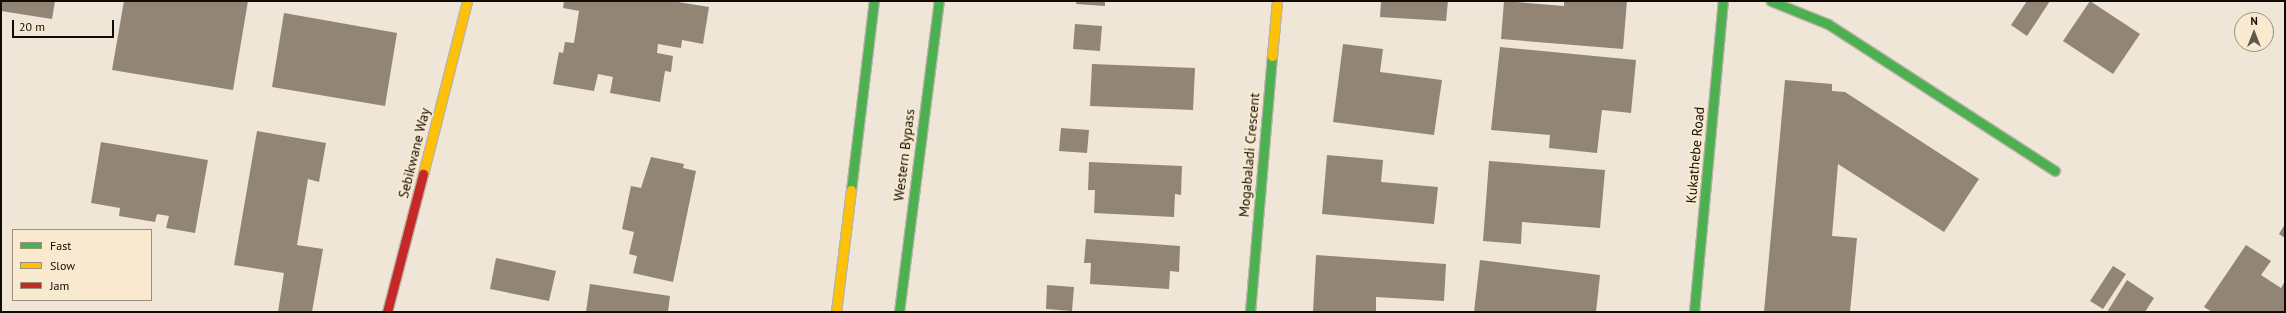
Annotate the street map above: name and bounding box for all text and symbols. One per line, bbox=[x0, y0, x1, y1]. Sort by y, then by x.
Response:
scale bar bbox=[14, 12, 116, 38]
north arrow bbox=[2234, 12, 2274, 52]
text: N bbox=[2250, 14, 2258, 28]
text: 20 m bbox=[19, 19, 45, 34]
street label: Mogabaladi Crescent bbox=[1235, 92, 1263, 218]
street label: Sebikwane Way bbox=[395, 106, 433, 200]
street label: Kukathebe Road bbox=[1682, 106, 1708, 204]
street label: Western Bypass bbox=[890, 108, 918, 202]
legend bbox=[12, 229, 152, 301]
text: Fast bbox=[50, 238, 71, 253]
text: Slow bbox=[50, 258, 75, 273]
text: Jam bbox=[50, 278, 69, 293]

